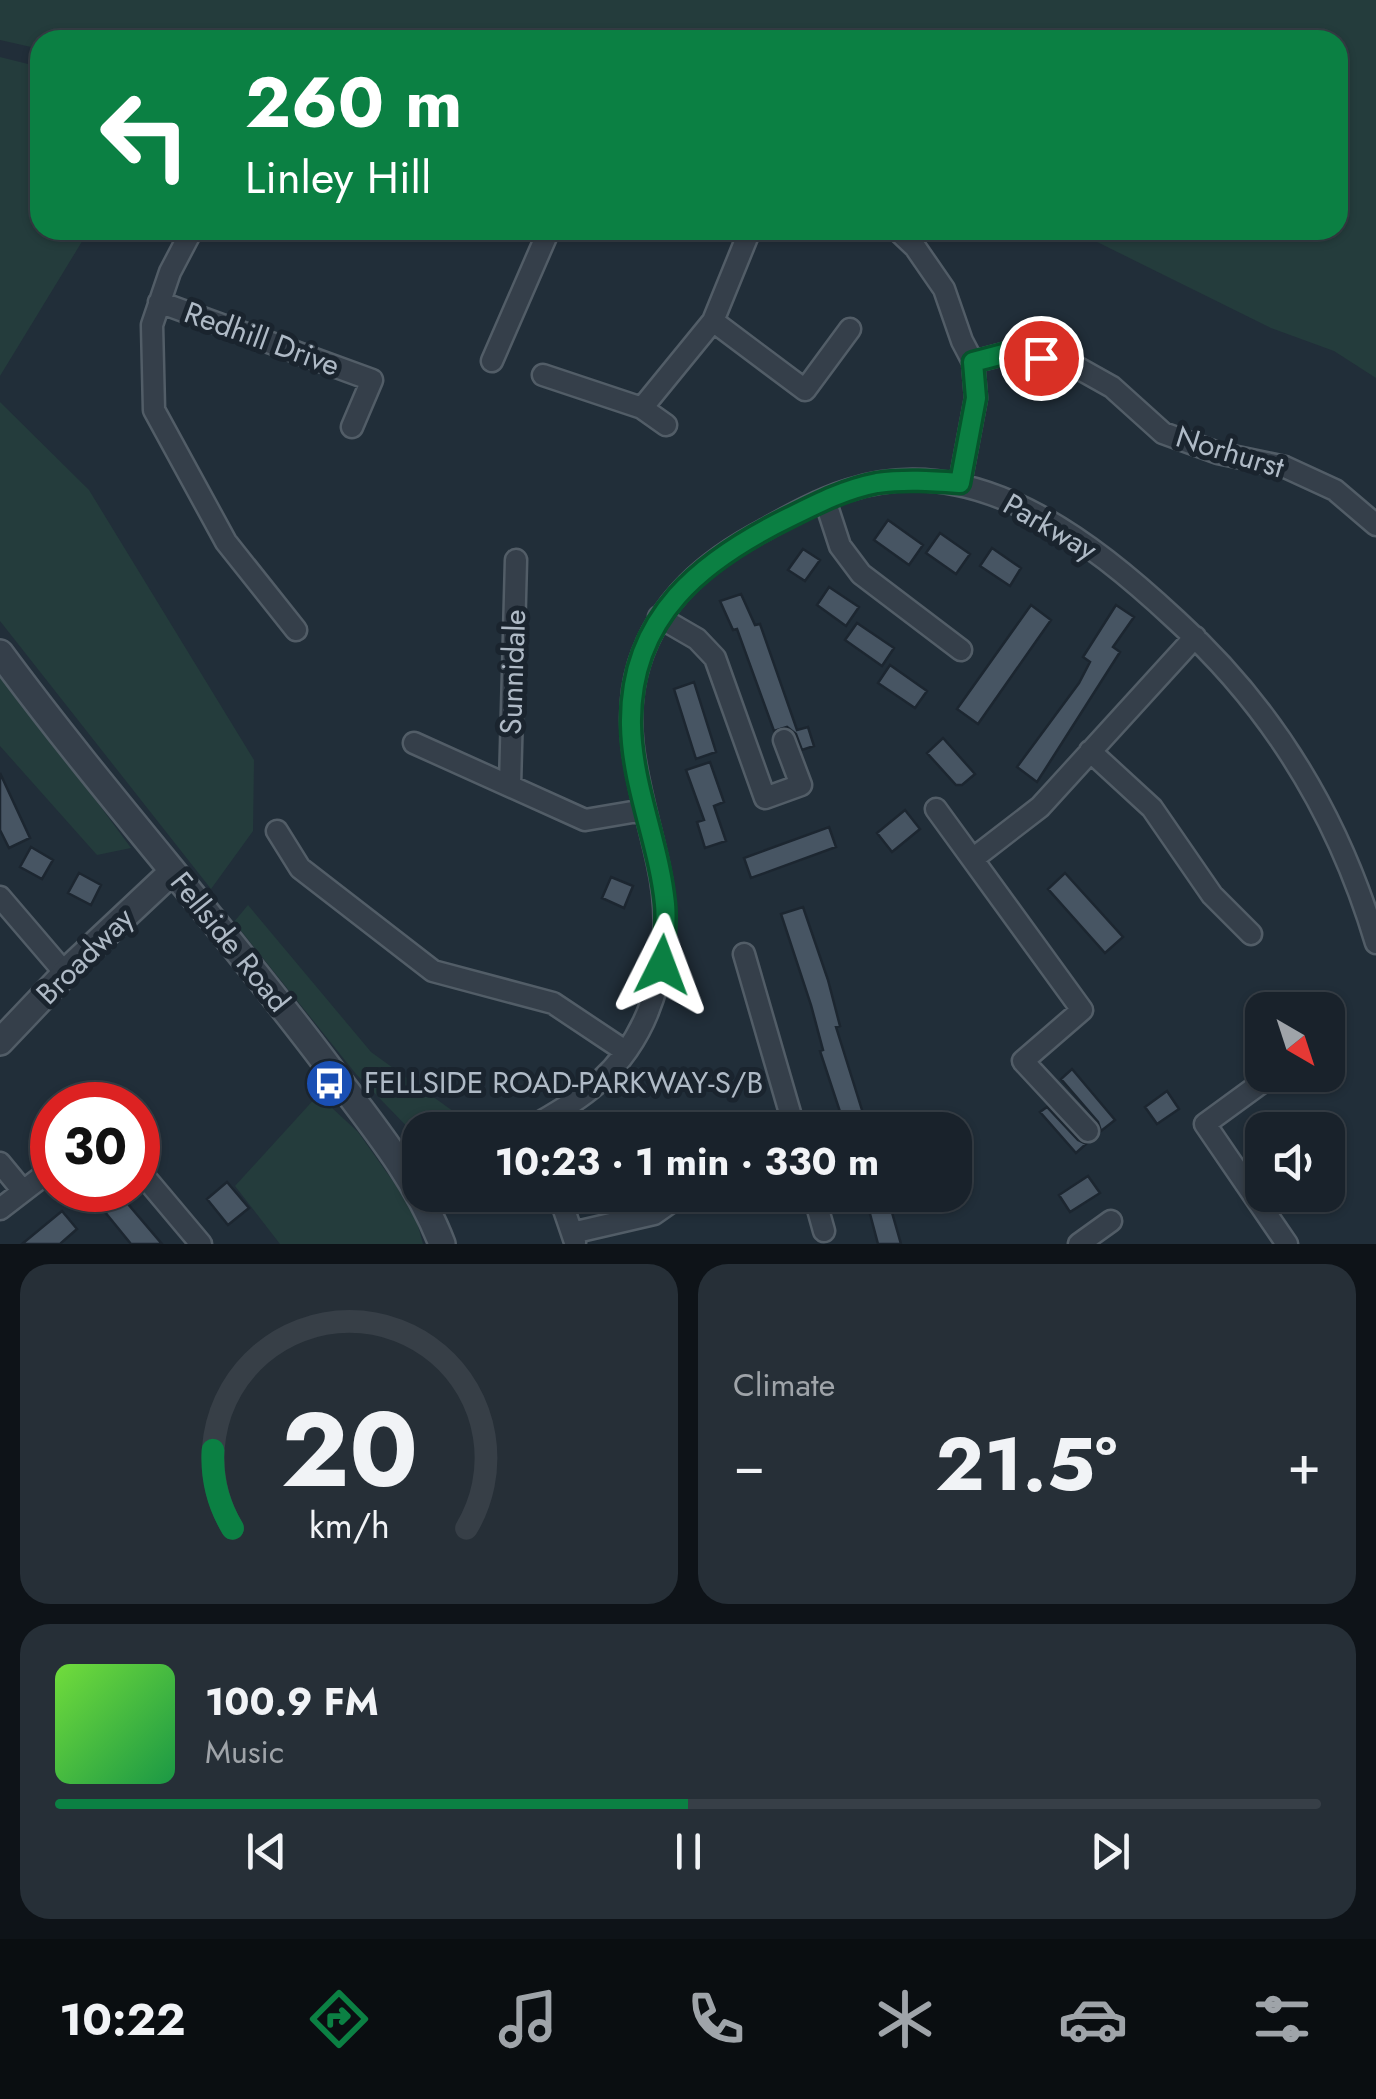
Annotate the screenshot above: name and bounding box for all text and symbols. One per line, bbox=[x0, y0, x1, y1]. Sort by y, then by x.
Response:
text: 260 m bbox=[245, 52, 463, 153]
icon: left bbox=[80, 70, 210, 200]
text: Linley Hill bbox=[245, 145, 431, 210]
street label: Redhill Drive bbox=[179, 291, 346, 387]
pin bbox=[999, 316, 1084, 401]
icon: arrive bbox=[1014, 331, 1069, 386]
street label: Norhurst bbox=[1171, 415, 1290, 489]
street label: Parkway bbox=[995, 482, 1106, 571]
street label: Sunnidale bbox=[489, 609, 536, 735]
street label: Fellside Road bbox=[160, 862, 300, 1021]
street label: Broadway bbox=[26, 897, 144, 1014]
position arrow bbox=[610, 913, 714, 1017]
north arrow bbox=[1245, 992, 1345, 1092]
map controls bbox=[1245, 992, 1345, 1212]
bus stop icon: FELLSIDE ROAD-PARKWAY-S/B bbox=[303, 1057, 355, 1109]
place label: FELLSIDE ROAD-PARKWAY-S/B bbox=[364, 1061, 763, 1104]
speed limit sign: 30 bbox=[30, 1082, 160, 1212]
button: sound bbox=[1245, 1112, 1345, 1212]
text: 10:23 · 1 min · 330 m bbox=[495, 1134, 879, 1189]
text: Climate bbox=[733, 1362, 835, 1408]
text: 20 bbox=[280, 1375, 418, 1525]
text: 21.5° bbox=[935, 1410, 1117, 1518]
text: − bbox=[733, 1425, 765, 1505]
text: + bbox=[1287, 1425, 1321, 1505]
text: km/h bbox=[309, 1500, 389, 1551]
text: 100.9 FM bbox=[205, 1674, 379, 1729]
text: Music bbox=[205, 1729, 284, 1775]
icon: previous bbox=[239, 1824, 294, 1879]
icon: pause bbox=[661, 1824, 716, 1879]
icon: next bbox=[1083, 1824, 1138, 1879]
icon: directions bbox=[304, 1984, 374, 2054]
icon: music bbox=[493, 1984, 563, 2054]
icon: phone bbox=[681, 1984, 751, 2054]
icon: climate bbox=[870, 1984, 940, 2054]
icon: car bbox=[1058, 1984, 1128, 2054]
icon: filters bbox=[1247, 1984, 1317, 2054]
text: 10:22 bbox=[59, 1987, 186, 2052]

